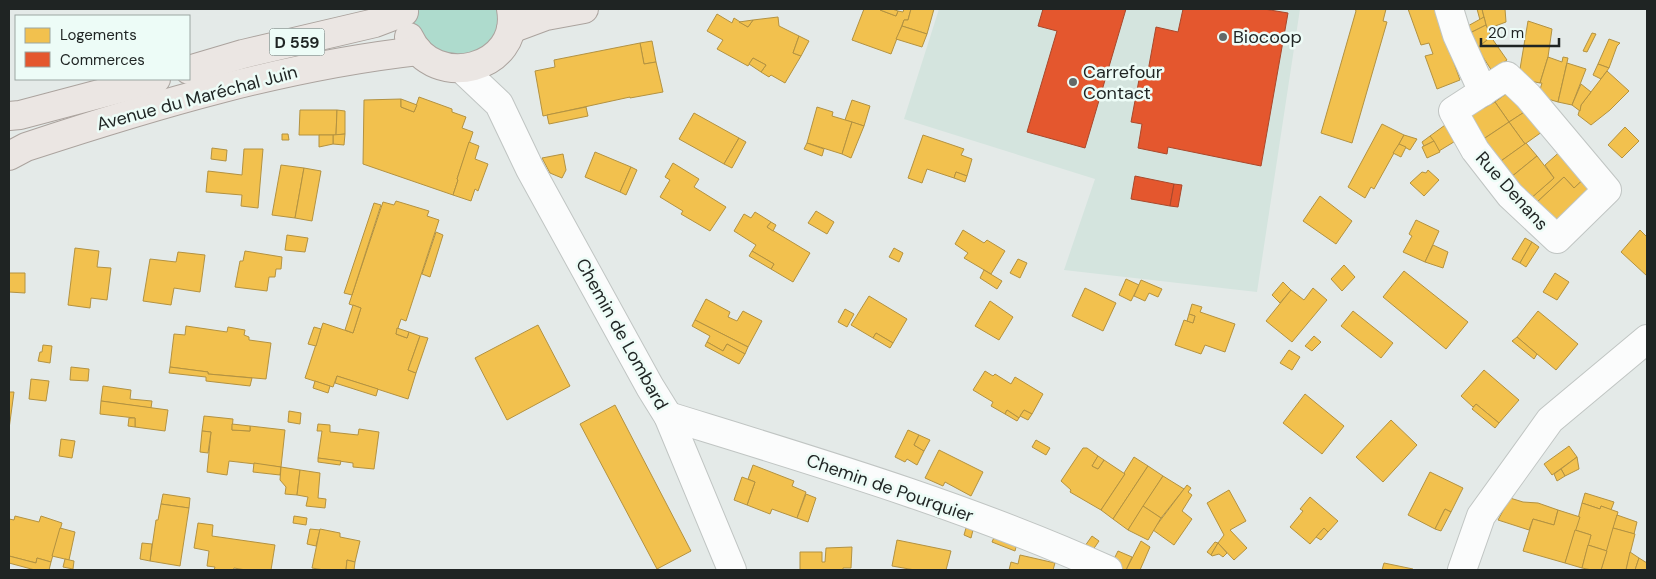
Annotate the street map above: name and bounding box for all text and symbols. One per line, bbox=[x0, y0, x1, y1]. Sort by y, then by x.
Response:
legend bbox=[15, 15, 190, 80]
scale bar bbox=[1481, 15, 1558, 47]
text: 20 m bbox=[1488, 23, 1524, 43]
text: Logements bbox=[60, 25, 137, 45]
place label: Biocoop bbox=[1233, 25, 1302, 49]
road number: D 559 bbox=[270, 28, 324, 56]
marker: Biocoop bbox=[1217, 31, 1229, 43]
text: Commerces bbox=[60, 50, 145, 70]
street label: Avenue du Maréchal Juin bbox=[94, 60, 300, 136]
place label: Carrefour Contact bbox=[1083, 60, 1163, 105]
marker: Carrefour Contact bbox=[1067, 76, 1079, 88]
street label: Rue Denans bbox=[1470, 147, 1554, 235]
street label: Chemin de Lombard bbox=[570, 254, 674, 414]
street label: Chemin de Pourquier bbox=[803, 448, 977, 528]

